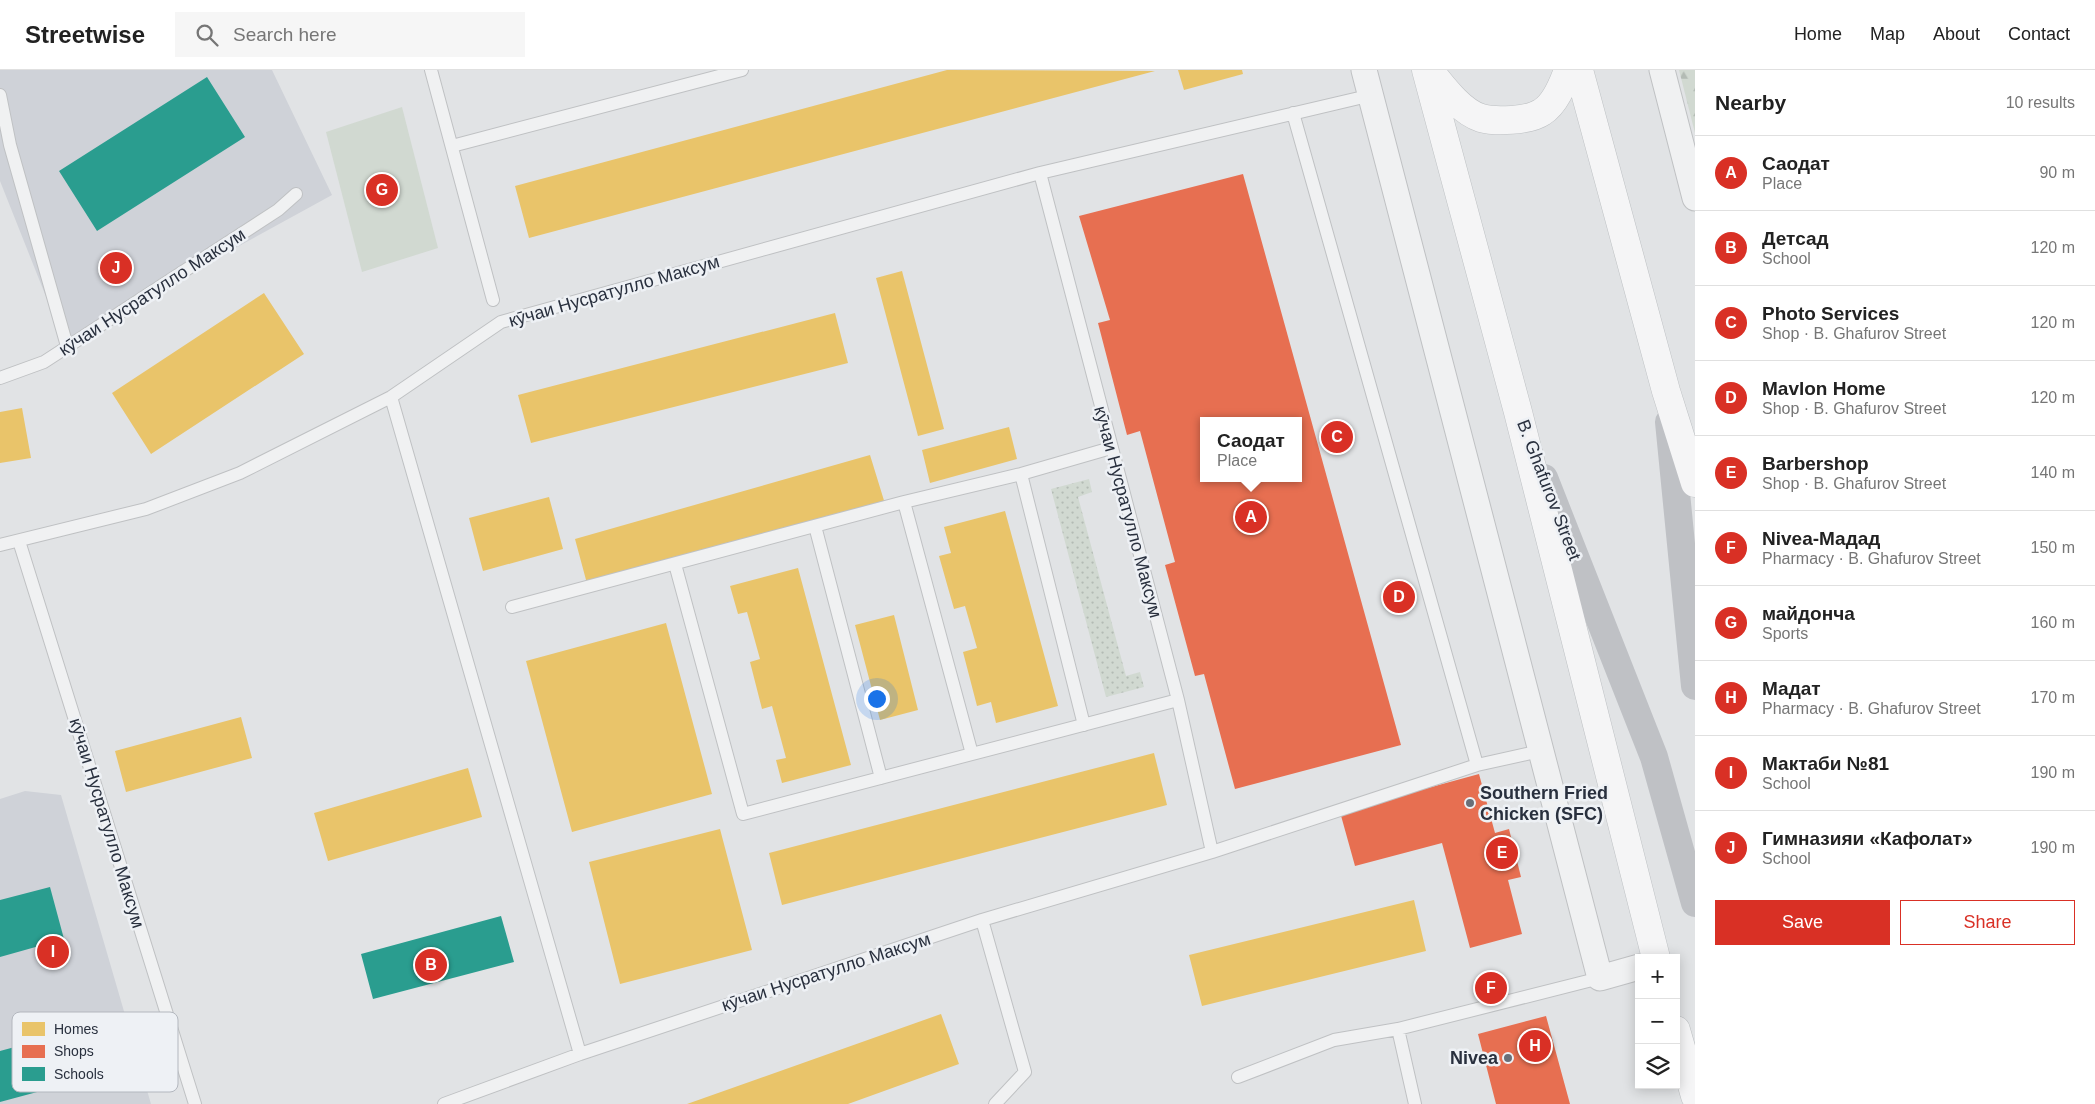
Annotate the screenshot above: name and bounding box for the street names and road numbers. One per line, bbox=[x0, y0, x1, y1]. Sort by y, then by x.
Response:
street label: кӯчаи Нусратулло Максум bbox=[55, 224, 249, 360]
street label: кӯчаи Нусратулло Максум bbox=[506, 251, 722, 331]
street label: кӯчаи Нусратулло Максум bbox=[1090, 404, 1166, 620]
street label: B. Ghafurov Street bbox=[1513, 417, 1585, 563]
street label: кӯчаи Нусратулло Максум bbox=[65, 716, 149, 930]
street label: кӯчаи Нусратулло Максум bbox=[719, 929, 933, 1015]

